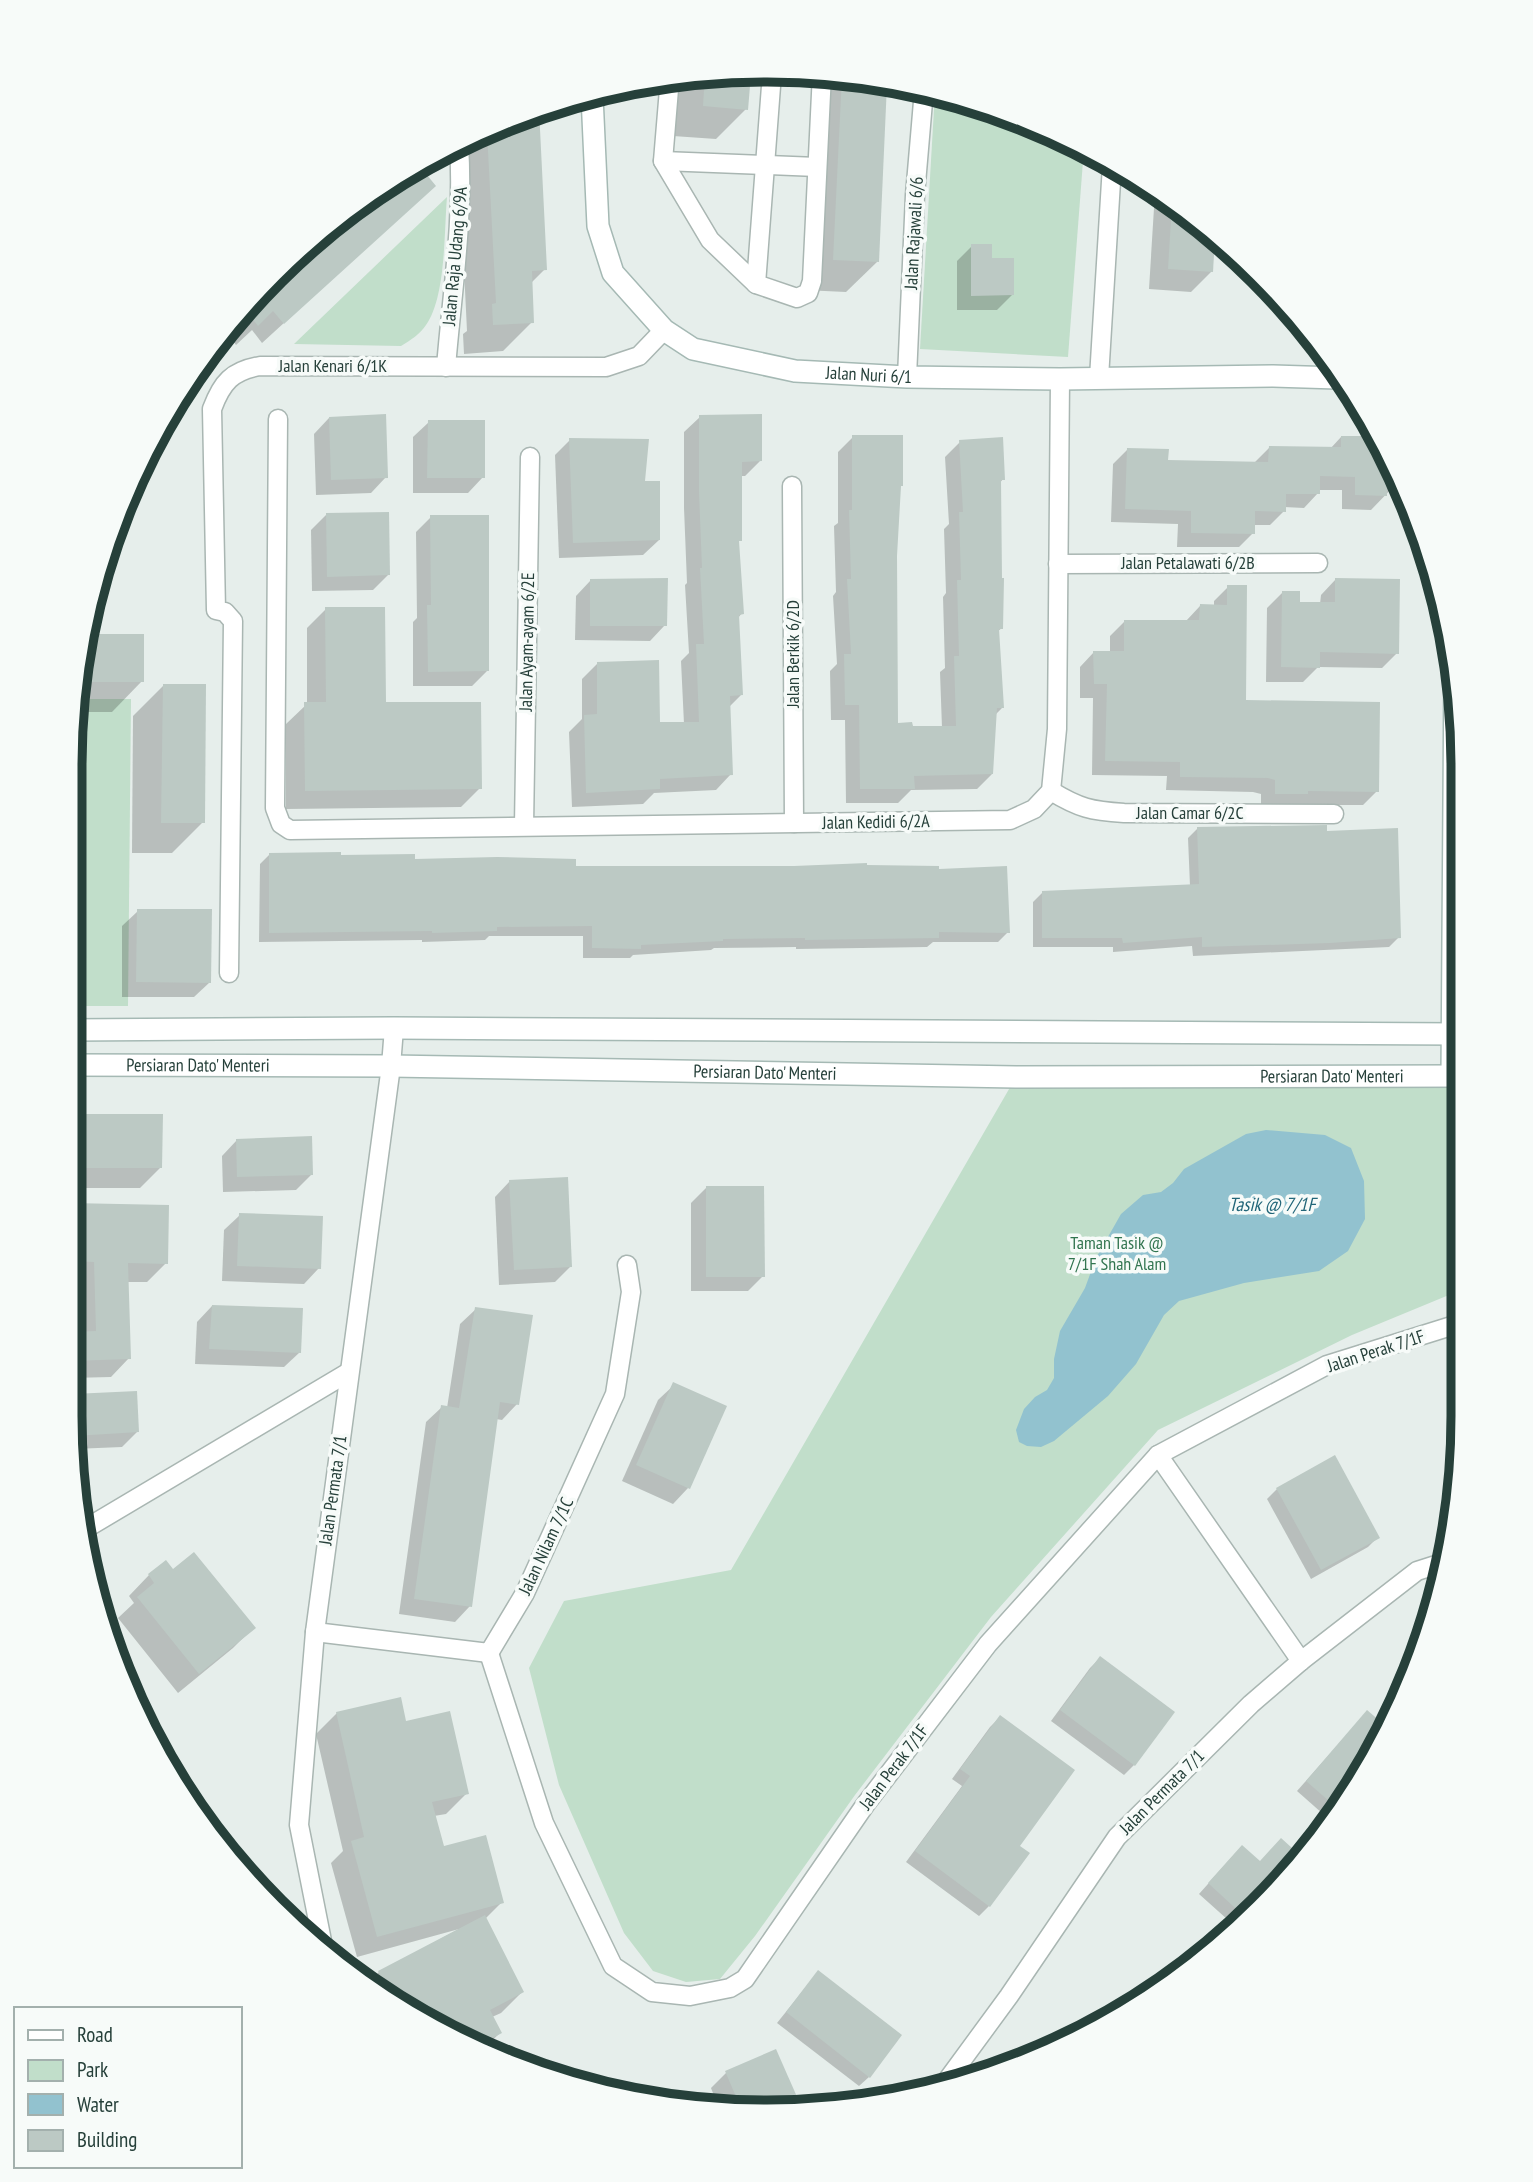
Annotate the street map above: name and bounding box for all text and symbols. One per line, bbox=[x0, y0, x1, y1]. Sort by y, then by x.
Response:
street label: Jalan Rajawali 6/6 bbox=[899, 176, 928, 291]
street label: Jalan Raja Udang 6/9A bbox=[437, 185, 472, 327]
street label: Jalan Kenari 6/1K bbox=[278, 354, 387, 377]
street label: Jalan Nuri 6/1 bbox=[824, 361, 912, 388]
street label: Jalan Petalawati 6/2B bbox=[1120, 551, 1255, 574]
street label: Jalan Ayam-ayam 6/2E bbox=[514, 572, 539, 713]
street label: Jalan Berkik 6/2D bbox=[781, 600, 804, 709]
street label: Jalan Camar 6/2C bbox=[1135, 801, 1244, 824]
street label: Jalan Kedidi 6/2A bbox=[821, 809, 930, 834]
street label: Persiaran Dato' Menteri bbox=[126, 1053, 270, 1077]
street label: Persiaran Dato' Menteri bbox=[693, 1059, 837, 1085]
street label: Persiaran Dato' Menteri bbox=[1260, 1064, 1404, 1087]
water label: Tasik @ 7/1F bbox=[1229, 1192, 1319, 1216]
park label: Taman Tasik @ 7/1F Shah Alam bbox=[1068, 1231, 1166, 1275]
street label: Jalan Perak 7/1F bbox=[1323, 1324, 1427, 1377]
street label: Jalan Permata 7/1 bbox=[313, 1433, 352, 1547]
street label: Jalan Nilam 7/1C bbox=[513, 1493, 578, 1599]
street label: Jalan Perak 7/1F bbox=[853, 1719, 933, 1815]
street label: Jalan Permata 7/1 bbox=[1114, 1744, 1209, 1840]
legend bbox=[14, 2007, 242, 2168]
text: Road bbox=[77, 2021, 113, 2048]
text: Park bbox=[77, 2056, 108, 2083]
text: Water bbox=[77, 2091, 119, 2118]
text: Building bbox=[77, 2126, 137, 2153]

